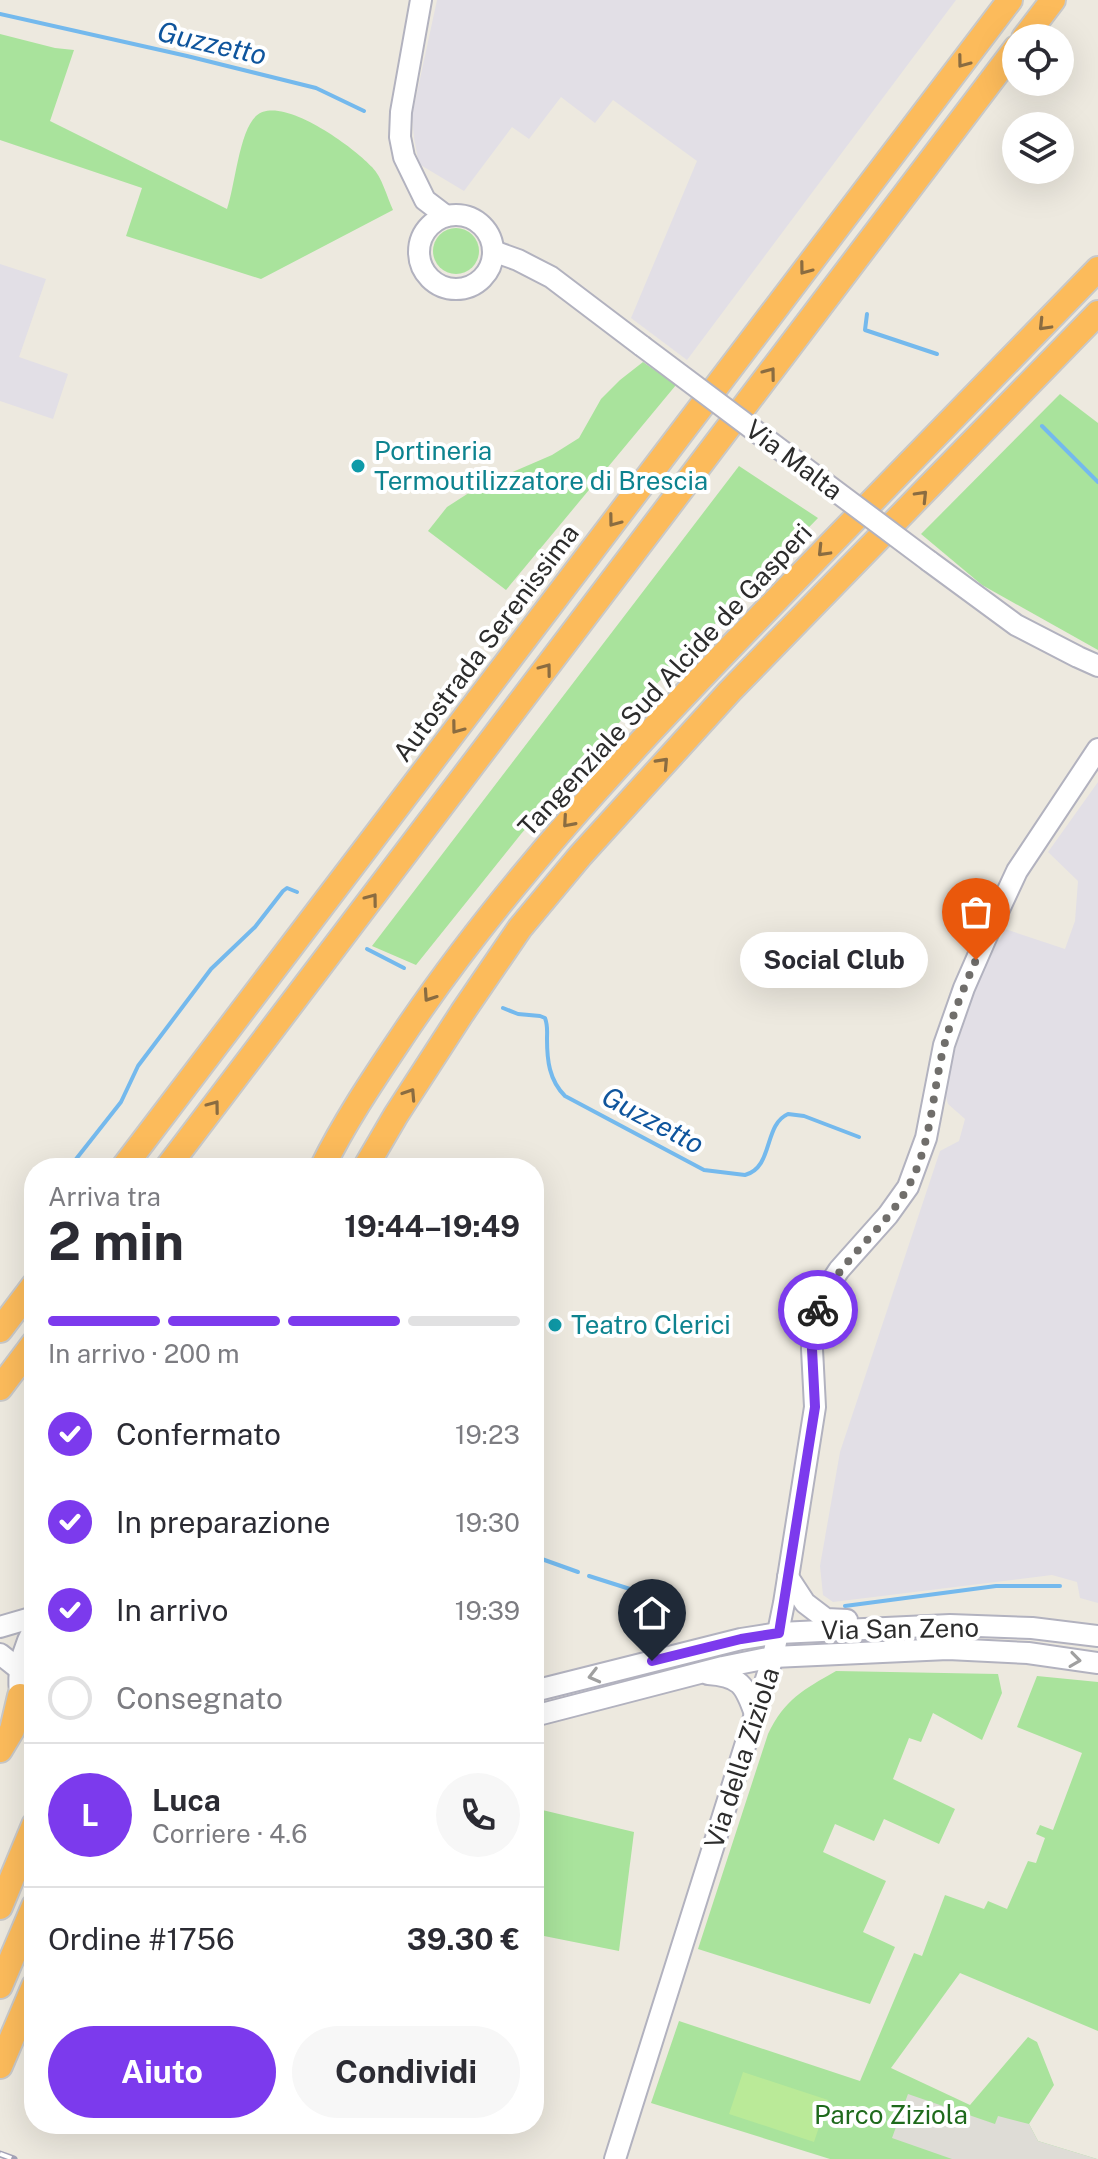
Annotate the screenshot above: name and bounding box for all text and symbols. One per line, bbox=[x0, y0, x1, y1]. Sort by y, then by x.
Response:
water label: Guzzetto bbox=[154, 14, 270, 71]
map controls bbox=[1002, 24, 1074, 184]
button: locate bbox=[1002, 24, 1074, 96]
one-way arrow bbox=[958, 53, 972, 68]
button: layers bbox=[1002, 112, 1074, 184]
one-way arrow bbox=[801, 260, 815, 275]
one-way arrow bbox=[1038, 316, 1053, 330]
one-way arrow bbox=[761, 367, 775, 382]
street label: Via Malta bbox=[740, 413, 849, 506]
place label: Portineria Termoutilizzatore di Brescia bbox=[374, 435, 708, 496]
marker: Portineria Termoutilizzatore di Brescia bbox=[349, 457, 367, 475]
one-way arrow bbox=[913, 491, 927, 505]
one-way arrow bbox=[610, 512, 624, 527]
street label: Tangenziale Sud Alcide de Gasperi bbox=[511, 517, 818, 842]
street label: Autostrada Serenissima bbox=[386, 518, 585, 767]
one-way arrow bbox=[818, 542, 832, 556]
one-way arrow bbox=[536, 664, 550, 678]
one-way arrow bbox=[452, 719, 466, 734]
one-way arrow bbox=[654, 758, 668, 772]
one-way arrow bbox=[563, 812, 578, 827]
pin bbox=[942, 878, 1010, 960]
icon: bag bbox=[954, 890, 998, 934]
one-way arrow bbox=[362, 893, 376, 908]
callout: Social Club bbox=[740, 932, 928, 988]
text: Social Club bbox=[763, 944, 905, 975]
one-way arrow bbox=[424, 987, 439, 1002]
water label: Guzzetto bbox=[597, 1079, 710, 1160]
one-way arrow bbox=[400, 1088, 415, 1103]
one-way arrow bbox=[205, 1100, 219, 1115]
text: Arriva tra bbox=[48, 1181, 161, 1212]
text: 19:44–19:49 bbox=[344, 1208, 520, 1244]
text: 2 min bbox=[48, 1211, 184, 1272]
courier bbox=[778, 1270, 858, 1350]
icon: bike bbox=[796, 1288, 840, 1332]
place label: Teatro Clerici bbox=[571, 1309, 731, 1340]
marker: Teatro Clerici bbox=[546, 1316, 564, 1334]
text: In arrivo · 200 m bbox=[48, 1338, 240, 1369]
icon: check bbox=[48, 1412, 92, 1456]
text: Confermato bbox=[116, 1416, 281, 1452]
text: 19:23 bbox=[455, 1419, 520, 1450]
icon: check bbox=[48, 1500, 92, 1544]
text: In preparazione bbox=[116, 1504, 331, 1540]
text: 19:30 bbox=[455, 1507, 520, 1538]
pin bbox=[618, 1579, 686, 1661]
icon: check bbox=[48, 1588, 92, 1632]
icon: home bbox=[630, 1591, 674, 1635]
text: In arrivo bbox=[116, 1592, 228, 1628]
text: 19:39 bbox=[455, 1595, 520, 1626]
street label: Via San Zeno bbox=[821, 1612, 979, 1645]
one-way arrow bbox=[1068, 1651, 1081, 1668]
street label: Via della Ziziola bbox=[698, 1663, 785, 1852]
one-way arrow bbox=[588, 1666, 602, 1683]
text: Consegnato bbox=[116, 1680, 283, 1716]
button: phone bbox=[436, 1773, 520, 1857]
text: Luca bbox=[152, 1782, 221, 1818]
text: L bbox=[81, 1797, 99, 1833]
text: Corriere · 4.6 bbox=[152, 1818, 307, 1849]
text: Ordine #1756 bbox=[48, 1921, 235, 1957]
text: 39.30 € bbox=[407, 1921, 520, 1957]
button: Aiuto bbox=[48, 2026, 276, 2118]
button: Condividi bbox=[292, 2026, 520, 2118]
park label: Parco Ziziola bbox=[814, 2099, 968, 2130]

